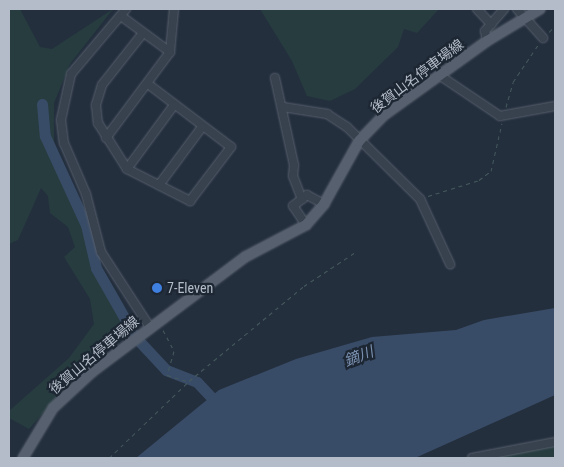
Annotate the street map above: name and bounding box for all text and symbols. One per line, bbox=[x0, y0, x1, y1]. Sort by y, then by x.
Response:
street label: 後賀山名停車場線 bbox=[367, 36, 467, 116]
place label: 7-Eleven bbox=[167, 280, 213, 296]
marker: 7-Eleven bbox=[151, 282, 163, 294]
street label: 後賀山名停車場線 bbox=[46, 313, 142, 397]
water label: 鏑川 bbox=[342, 343, 376, 371]

